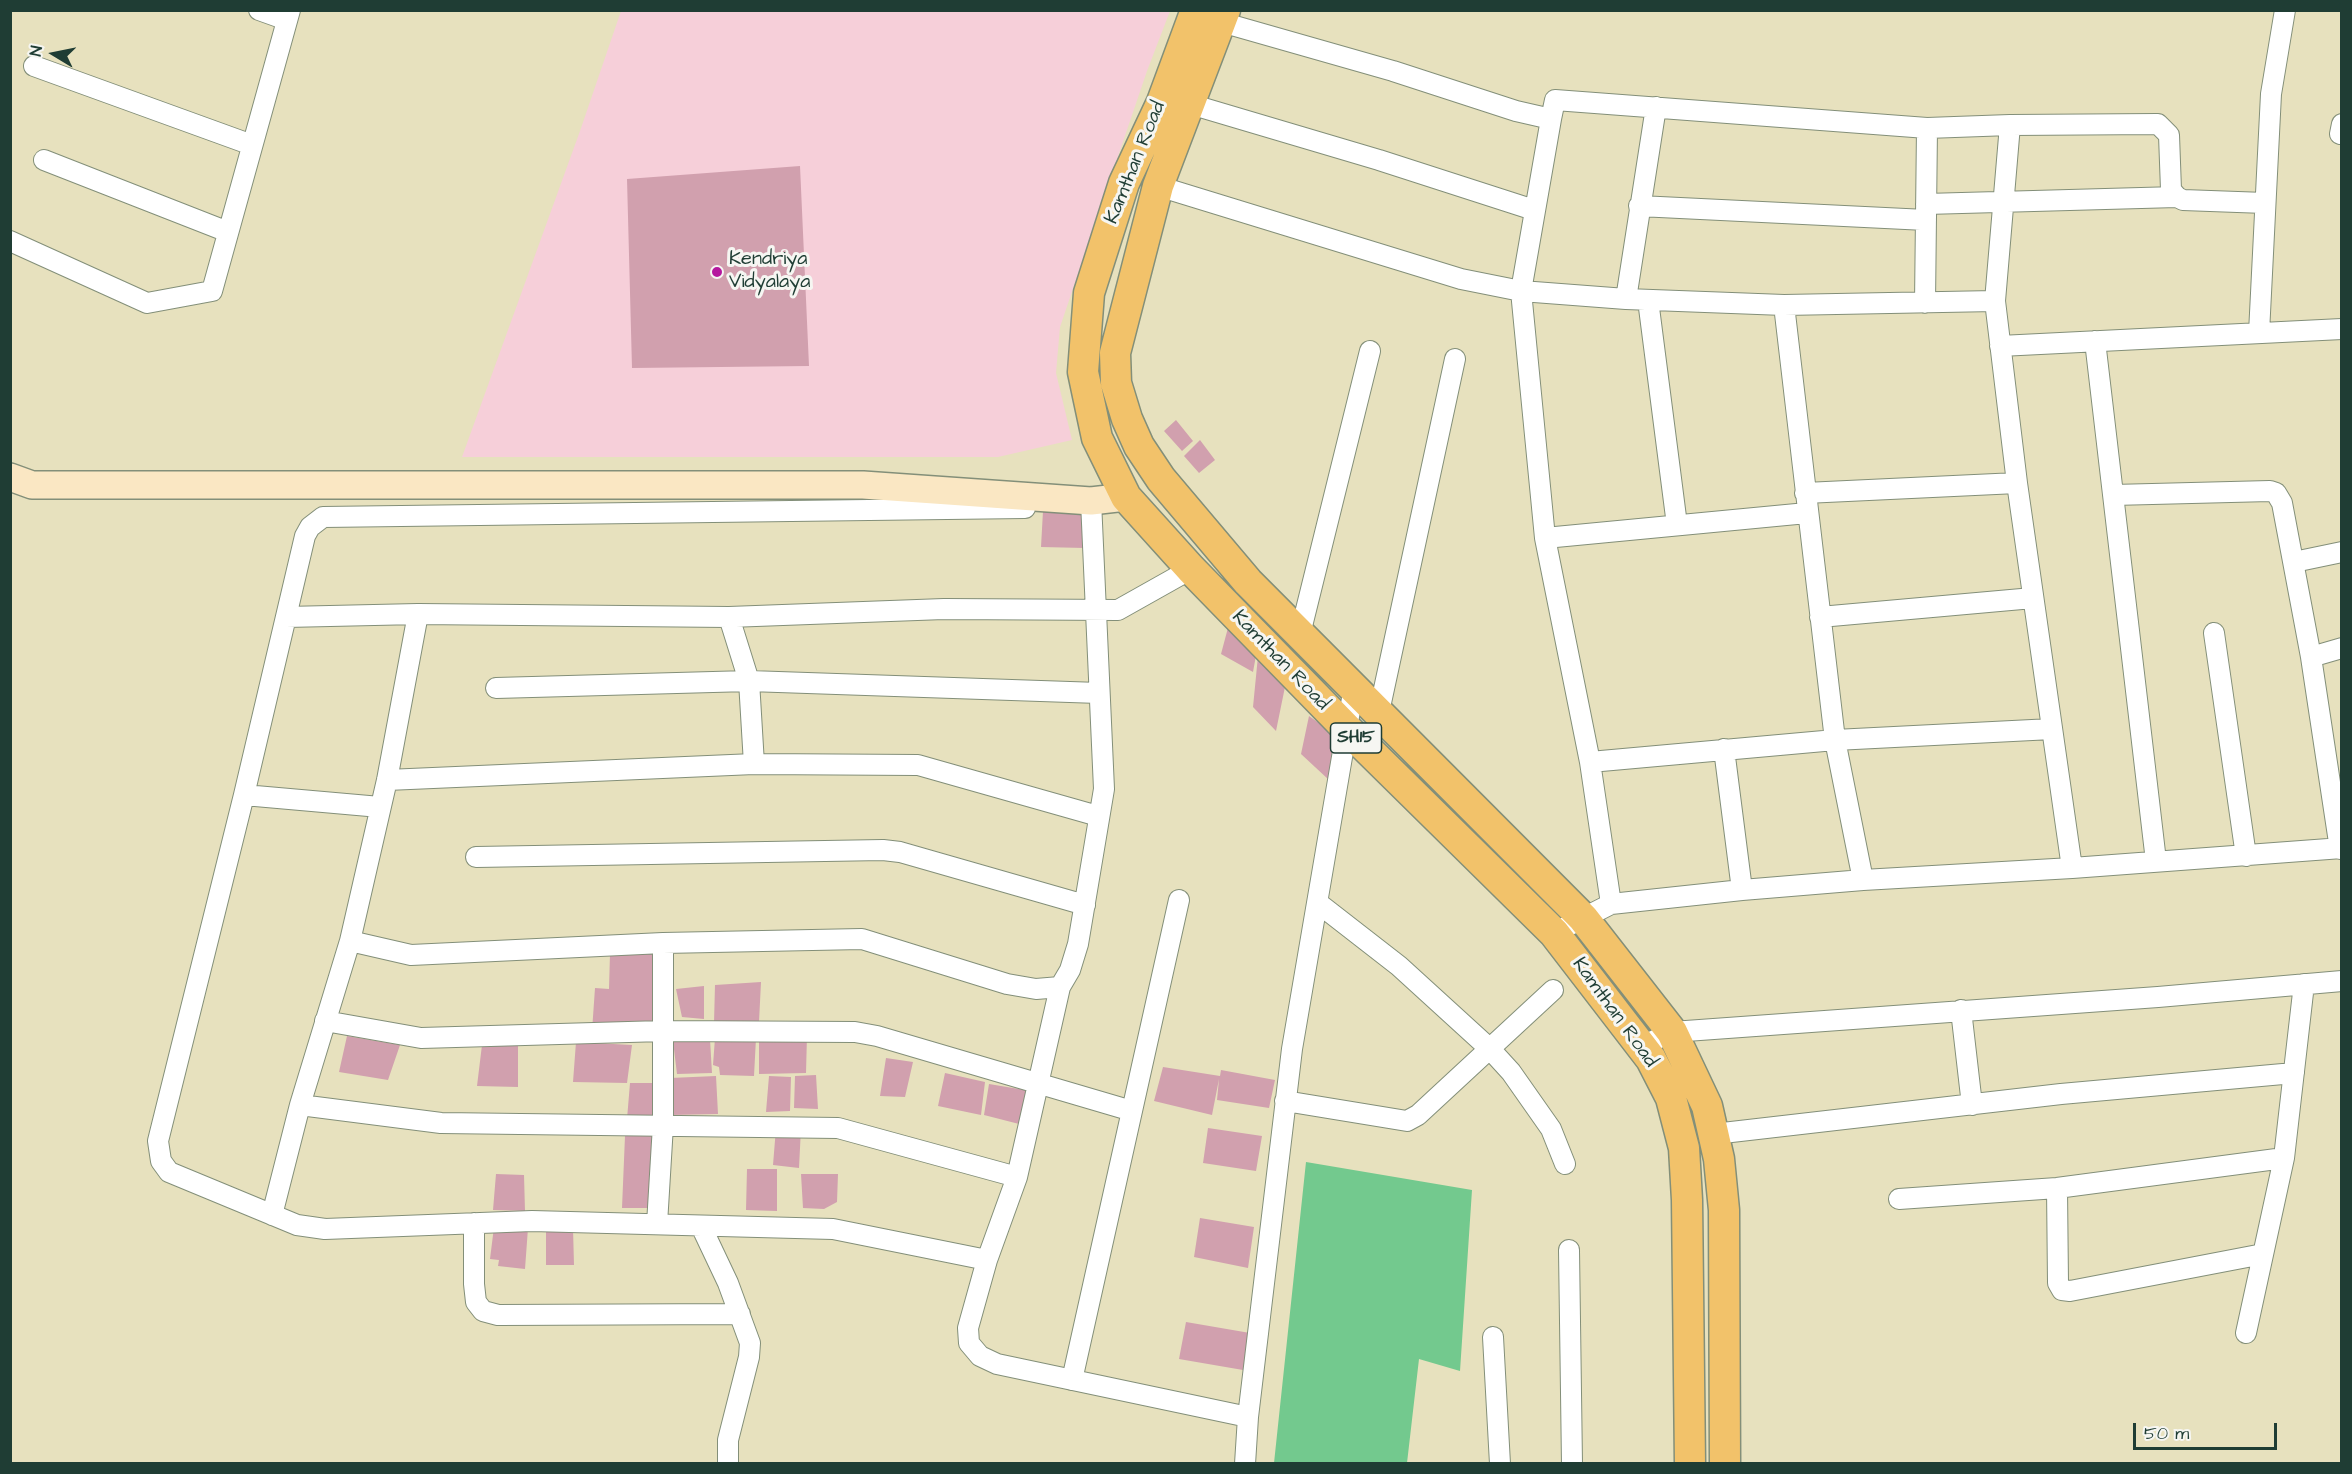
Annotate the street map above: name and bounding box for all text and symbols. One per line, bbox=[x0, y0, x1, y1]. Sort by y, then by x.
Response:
north arrow bbox=[24, 24, 84, 84]
text: N bbox=[25, 44, 48, 58]
street label: Kamthan Road bbox=[1101, 98, 1171, 228]
place label: Kendriya Vidyalaya bbox=[729, 248, 810, 295]
marker: Kendriya Vidyalaya bbox=[710, 265, 724, 279]
street label: Kamthan Road bbox=[1226, 606, 1334, 716]
road number: SH15 bbox=[1330, 723, 1382, 753]
street label: Kamthan Road bbox=[1566, 953, 1662, 1073]
scale bar bbox=[2136, 1411, 2280, 1449]
text: 50 m bbox=[2144, 1421, 2189, 1446]

